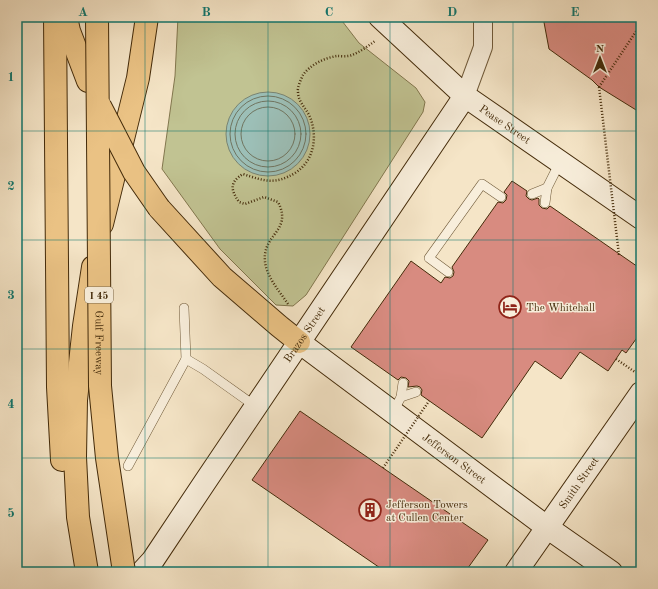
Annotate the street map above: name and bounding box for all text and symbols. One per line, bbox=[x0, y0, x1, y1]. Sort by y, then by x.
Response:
text: A bbox=[78, 6, 88, 19]
text: B bbox=[201, 6, 211, 19]
text: C bbox=[325, 6, 333, 19]
text: D bbox=[447, 6, 457, 19]
text: E bbox=[571, 6, 580, 19]
north arrow bbox=[580, 38, 620, 78]
text: N bbox=[596, 44, 605, 55]
text: 1 bbox=[7, 71, 15, 84]
street label: Pease Street bbox=[477, 104, 532, 147]
text: 2 bbox=[7, 180, 15, 193]
road number: I 45 bbox=[85, 287, 113, 303]
text: 3 bbox=[7, 289, 15, 302]
hotel icon: The Whitehall bbox=[497, 294, 523, 320]
place label: The Whitehall bbox=[526, 303, 595, 314]
street label: Brazos Street bbox=[283, 305, 328, 365]
street label: Gulf Freeway bbox=[92, 311, 104, 376]
text: 4 bbox=[7, 398, 15, 411]
street label: Jefferson Street bbox=[420, 432, 488, 487]
street label: Smith Street bbox=[558, 455, 602, 512]
building icon: Jefferson Towers at Cullen Center bbox=[357, 497, 383, 523]
place label: Jefferson Towers at Cullen Center bbox=[386, 500, 468, 524]
text: 5 bbox=[7, 507, 15, 520]

